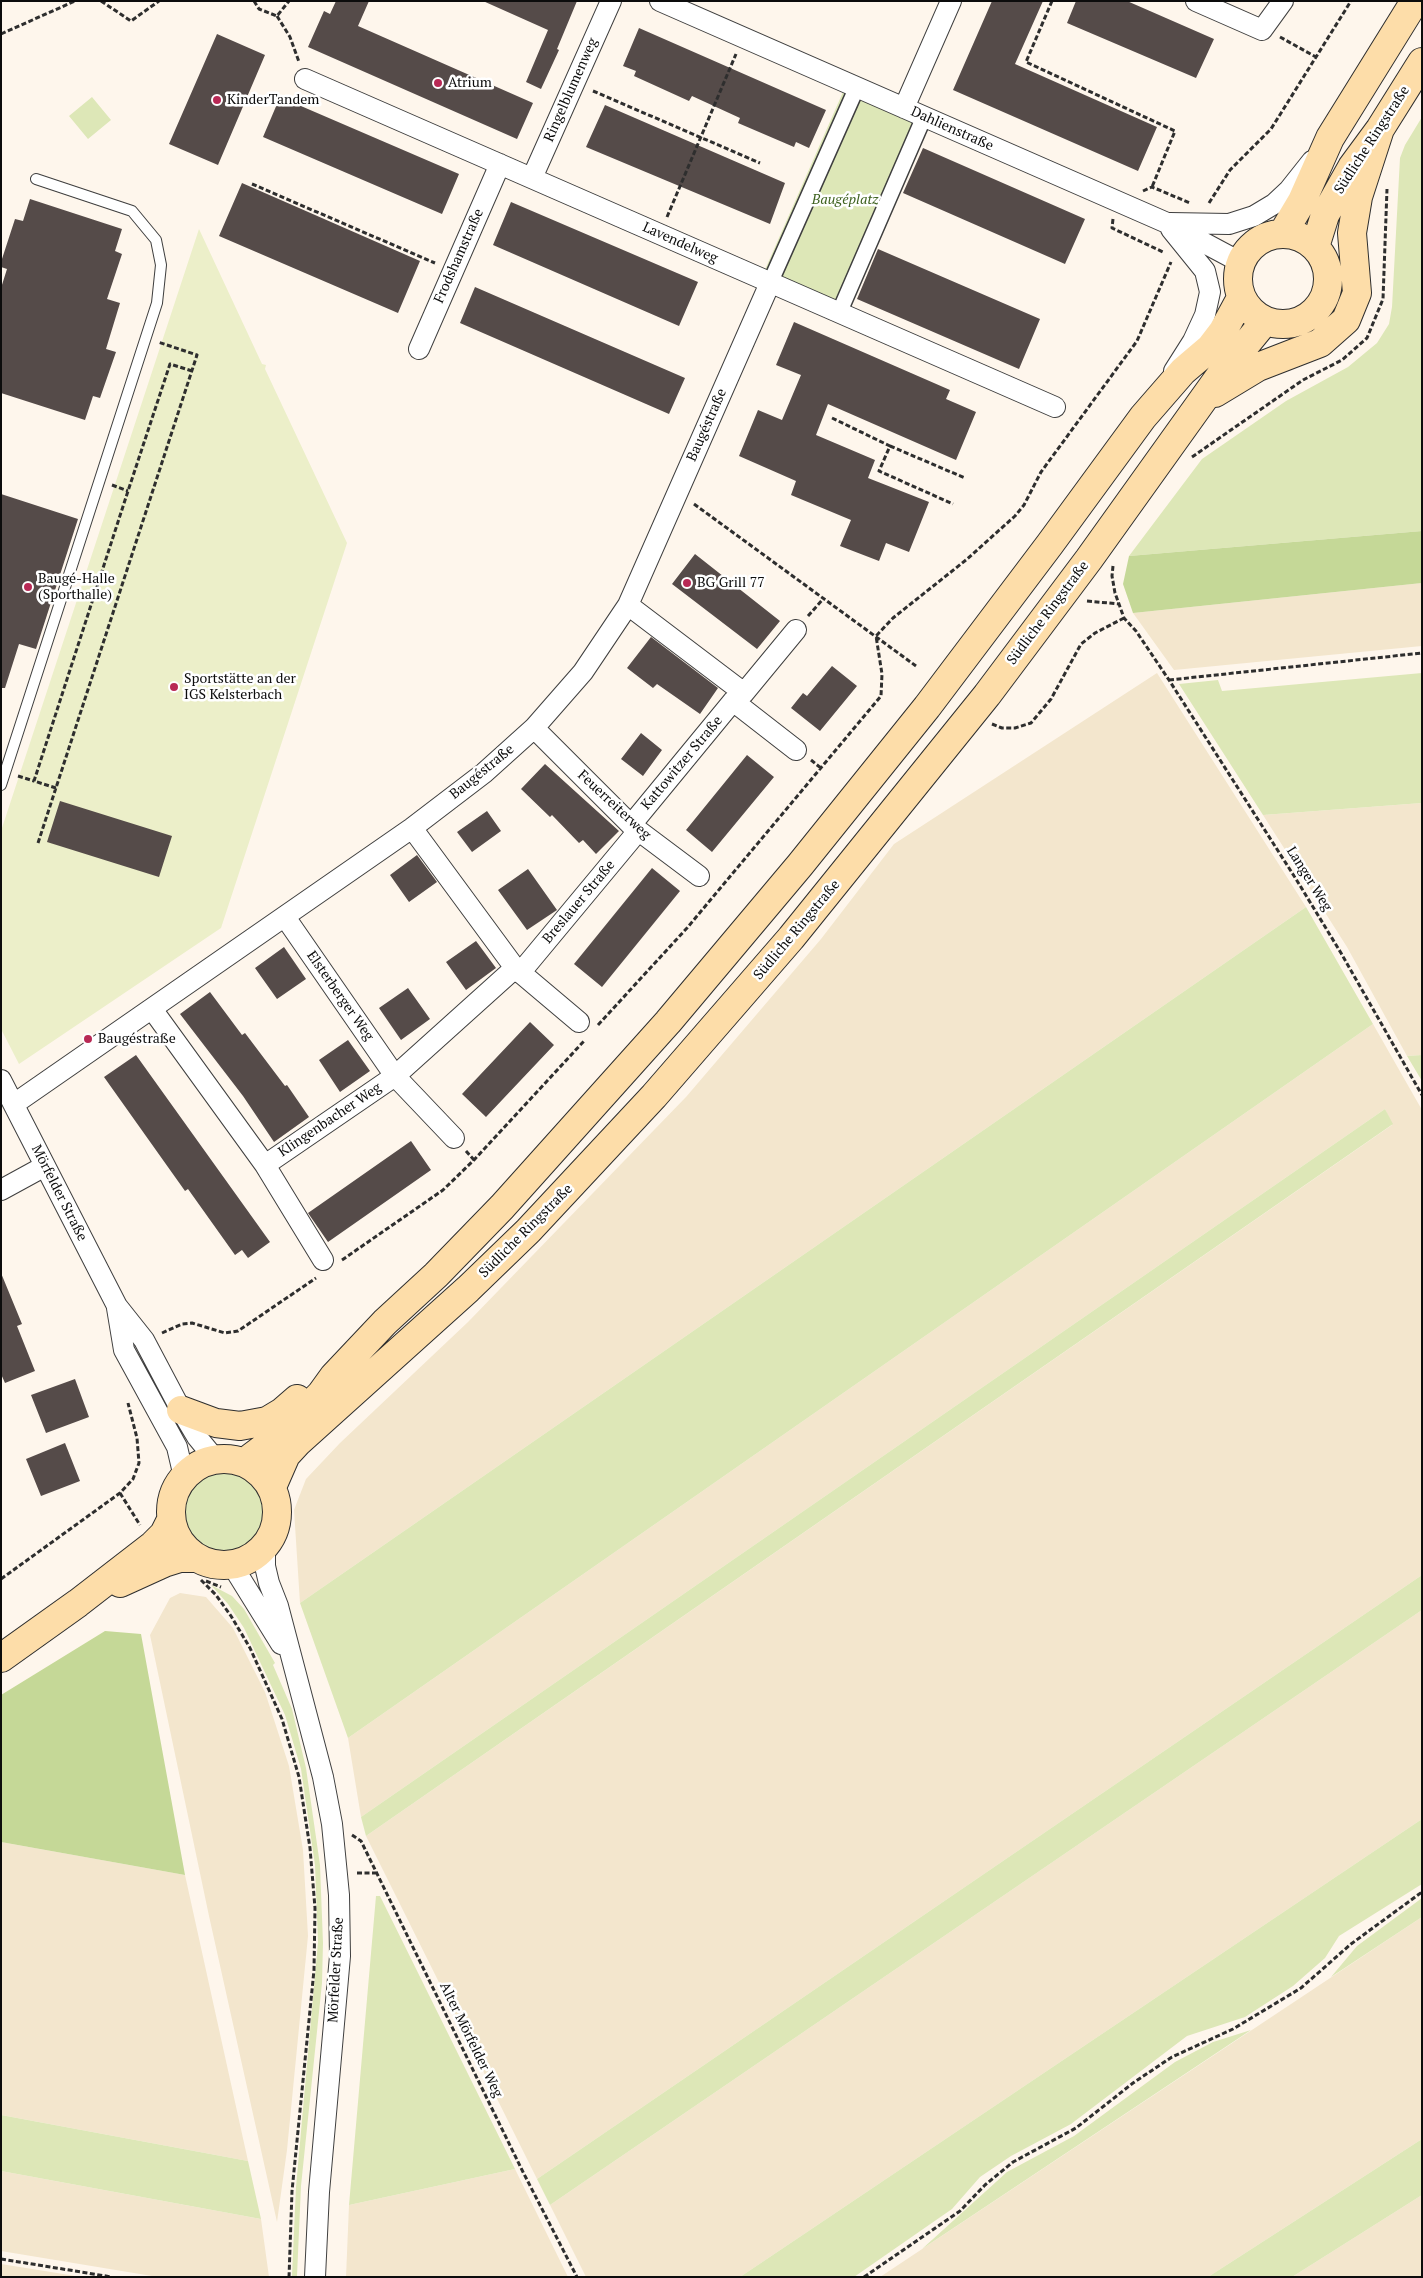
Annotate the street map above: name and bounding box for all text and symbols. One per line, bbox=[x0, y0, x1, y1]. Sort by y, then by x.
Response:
street label: Ringelblumenweg bbox=[541, 36, 601, 144]
place label: Atrium bbox=[448, 75, 492, 91]
marker: Atrium bbox=[432, 77, 444, 89]
street label: Südliche Ringstraße bbox=[1331, 83, 1413, 197]
place label: KinderTandem bbox=[227, 92, 319, 108]
marker: KinderTandem bbox=[211, 94, 223, 106]
street label: Dahlienstraße bbox=[908, 103, 996, 155]
park label: Baugéplatz bbox=[812, 192, 878, 208]
street label: Frodshamstraße bbox=[431, 206, 487, 306]
street label: Lavendelweg bbox=[640, 219, 720, 267]
street label: Baugéstraße bbox=[684, 386, 730, 464]
street label: Südliche Ringstraße bbox=[1004, 558, 1092, 668]
place label: Baugé-Halle (Sporthalle) bbox=[38, 571, 115, 604]
place label: BG Grill 77 bbox=[697, 575, 765, 591]
marker: BG Grill 77 bbox=[681, 577, 693, 589]
marker: Baugé-Halle (Sporthalle) bbox=[22, 581, 34, 593]
place label: Sportstätte an der IGS Kelsterbach bbox=[184, 671, 296, 704]
marker: Sportstätte an der IGS Kelsterbach bbox=[168, 681, 180, 693]
street label: Kattowitzer Straße bbox=[638, 713, 726, 813]
street label: Baugéstraße bbox=[446, 741, 518, 803]
street label: Feuerreiterweg bbox=[574, 767, 654, 843]
street label: Langer Weg bbox=[1283, 844, 1335, 914]
street label: Breslauer Straße bbox=[539, 857, 619, 947]
street label: Südliche Ringstraße bbox=[750, 877, 844, 983]
street label: Elsterberger Weg bbox=[303, 948, 377, 1044]
place label: Baugéstraße bbox=[98, 1031, 176, 1047]
marker: Baugéstraße bbox=[82, 1033, 94, 1045]
street label: Klingenbacher Weg bbox=[275, 1079, 385, 1161]
street label: Mörfelder Straße bbox=[28, 1142, 90, 1244]
street label: Südliche Ringstraße bbox=[476, 1181, 576, 1281]
street label: Mörfelder Straße bbox=[325, 1917, 347, 2023]
street label: Alter Mörfelder Weg bbox=[436, 1980, 506, 2100]

